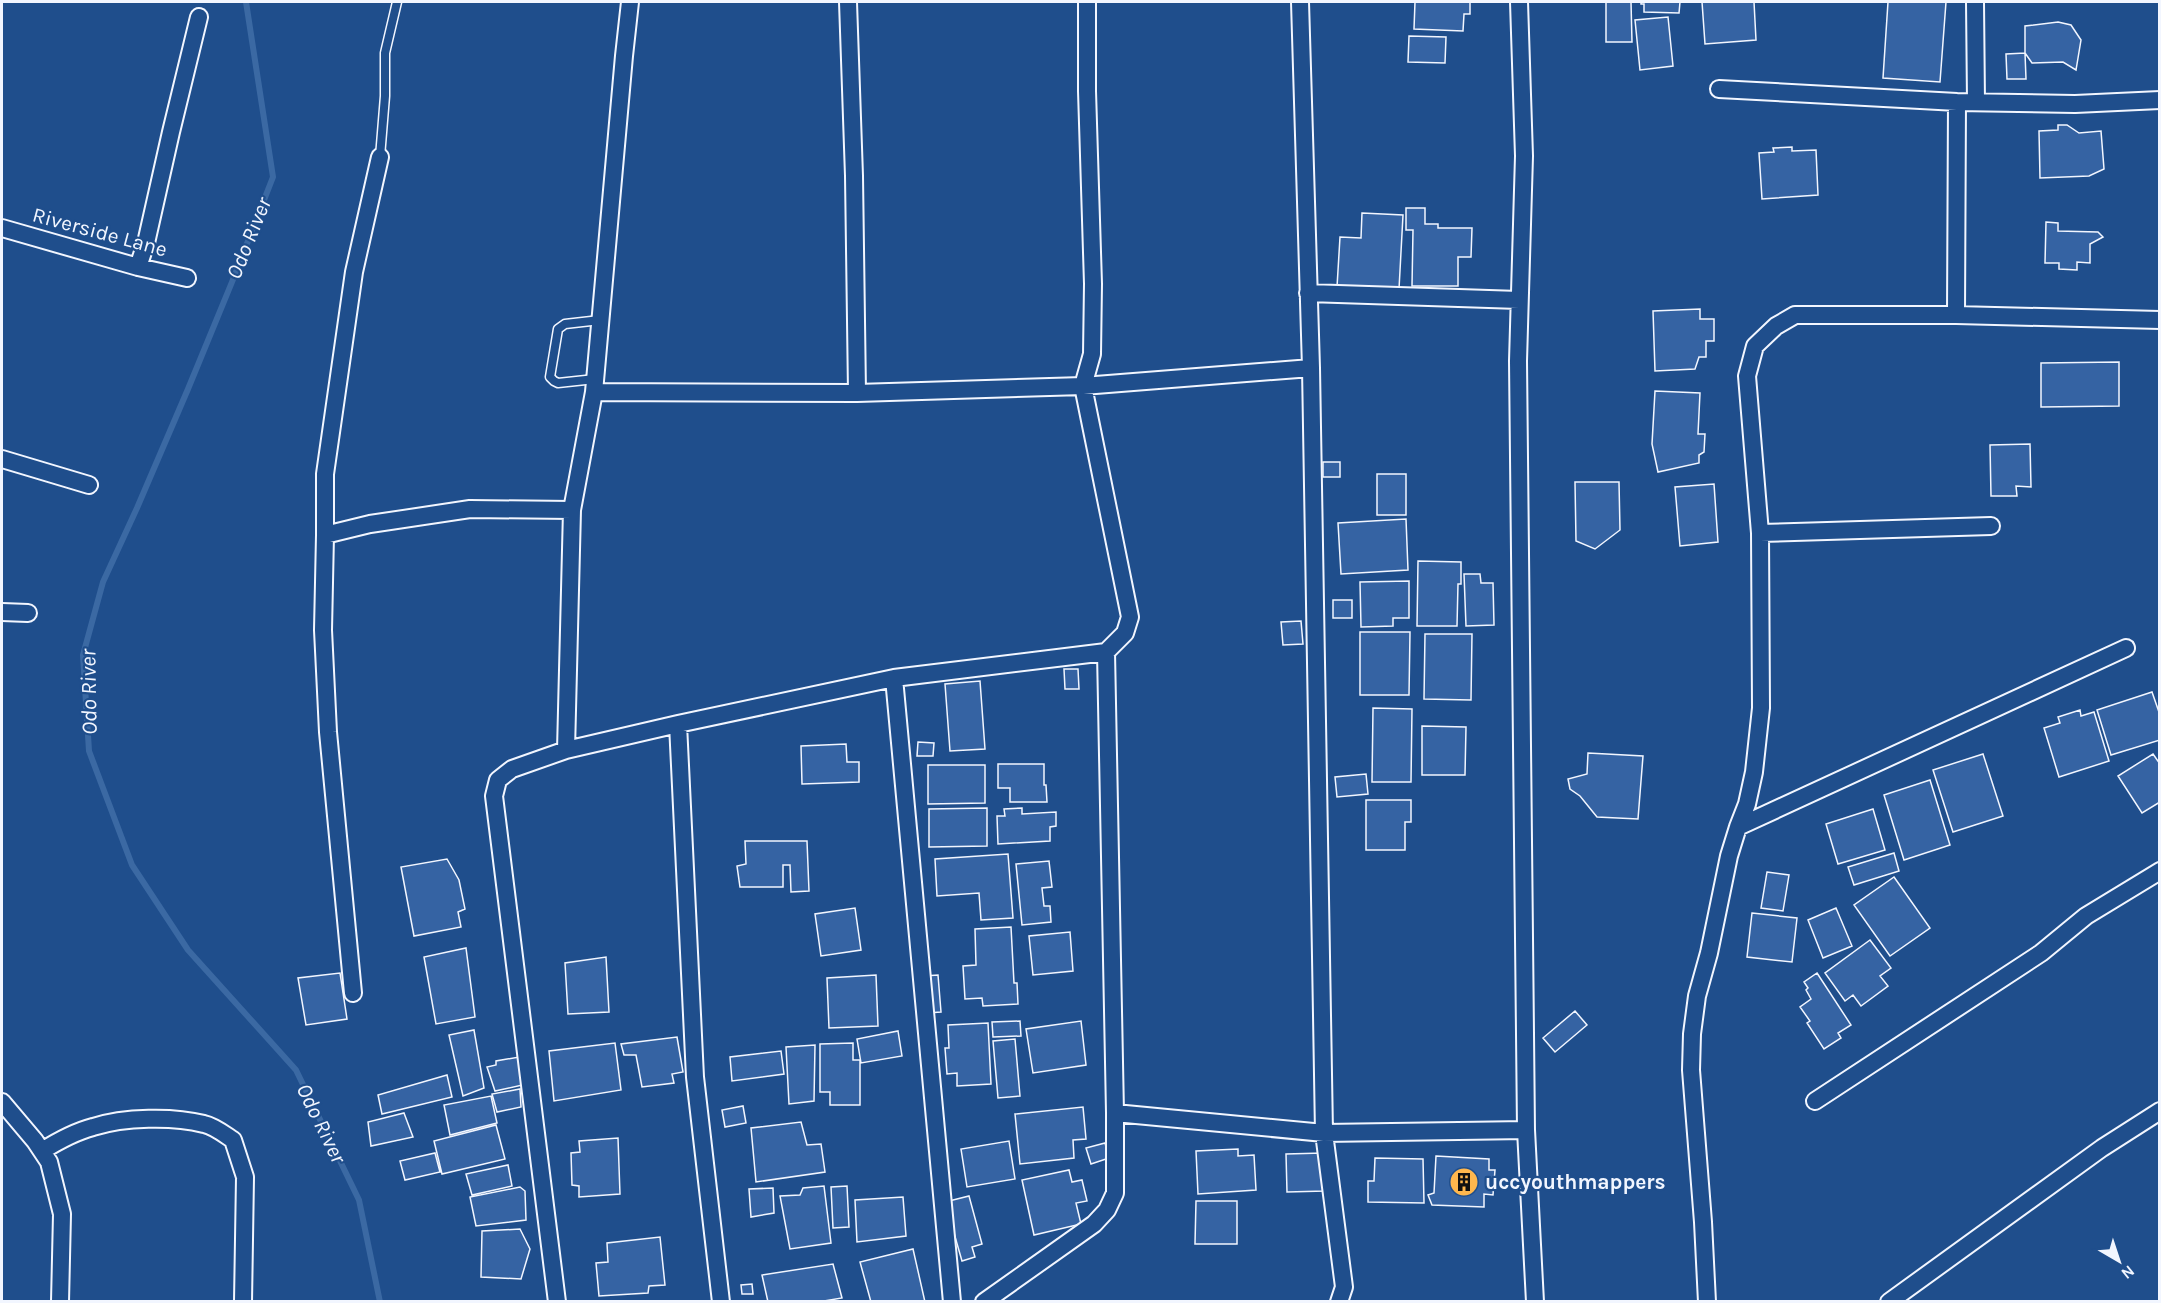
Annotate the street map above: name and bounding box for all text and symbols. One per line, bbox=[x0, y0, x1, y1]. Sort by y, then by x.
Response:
water label: Odo River bbox=[221, 192, 278, 283]
street label: Riverside Lane bbox=[30, 202, 170, 262]
water label: Odo River bbox=[75, 647, 103, 735]
water label: Odo River bbox=[291, 1079, 352, 1169]
building icon: uccyouthmappers bbox=[1448, 1166, 1480, 1198]
place label: uccyouthmappers bbox=[1485, 1170, 1666, 1194]
north arrow bbox=[2089, 1231, 2149, 1291]
text: N bbox=[2118, 1261, 2139, 1283]

